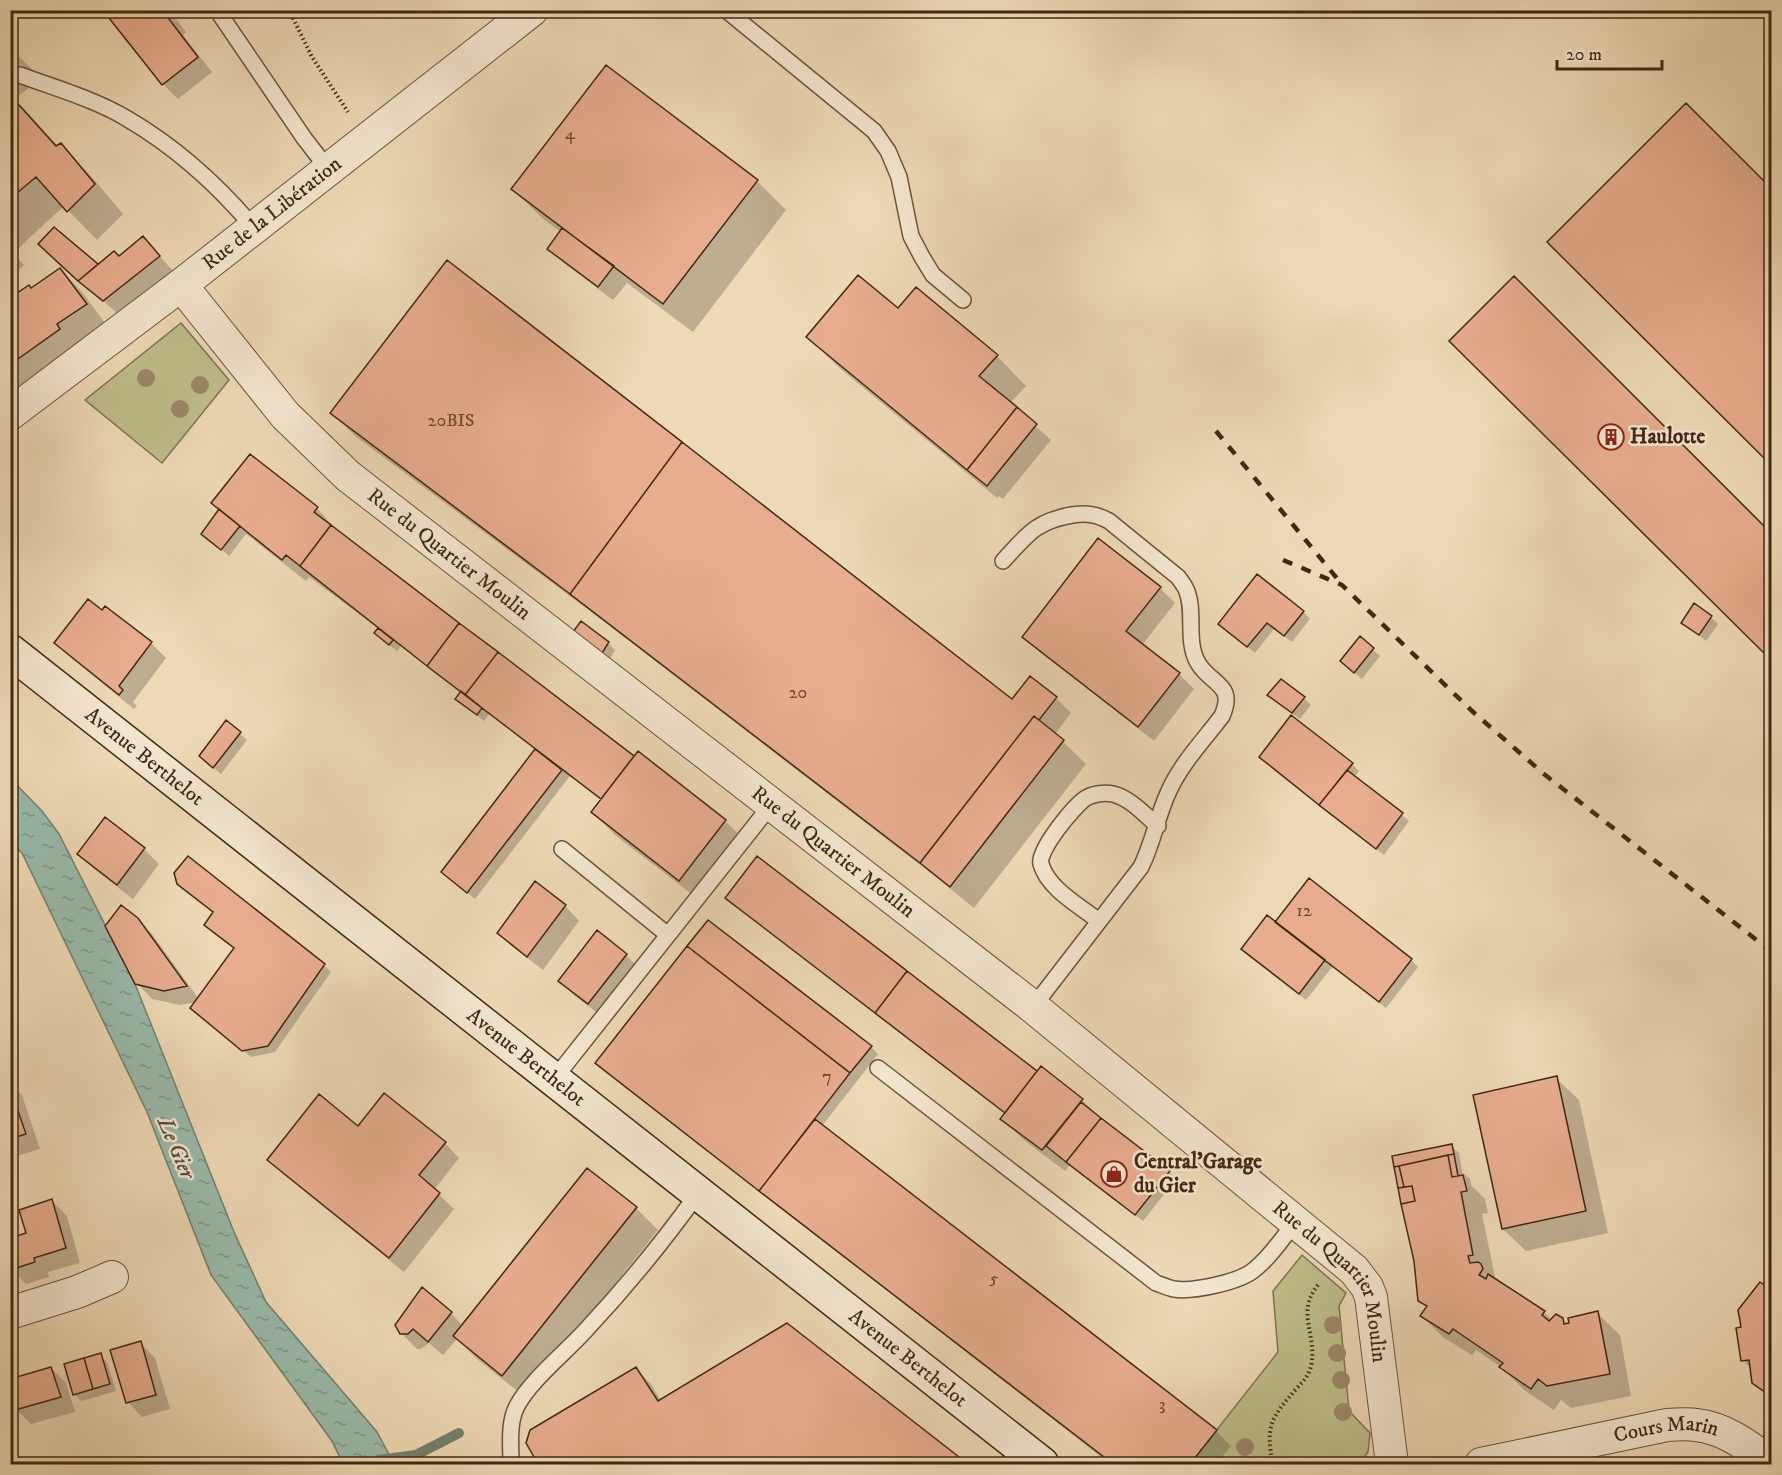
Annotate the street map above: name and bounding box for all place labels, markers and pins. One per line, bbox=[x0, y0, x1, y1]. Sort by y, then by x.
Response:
building icon: Haulotte bbox=[1596, 422, 1626, 452]
place label: Haulotte bbox=[1630, 424, 1706, 450]
place label: Central'Garage du Gier bbox=[1134, 1149, 1262, 1199]
shop icon: Central'Garage du Gier bbox=[1099, 1159, 1129, 1189]

